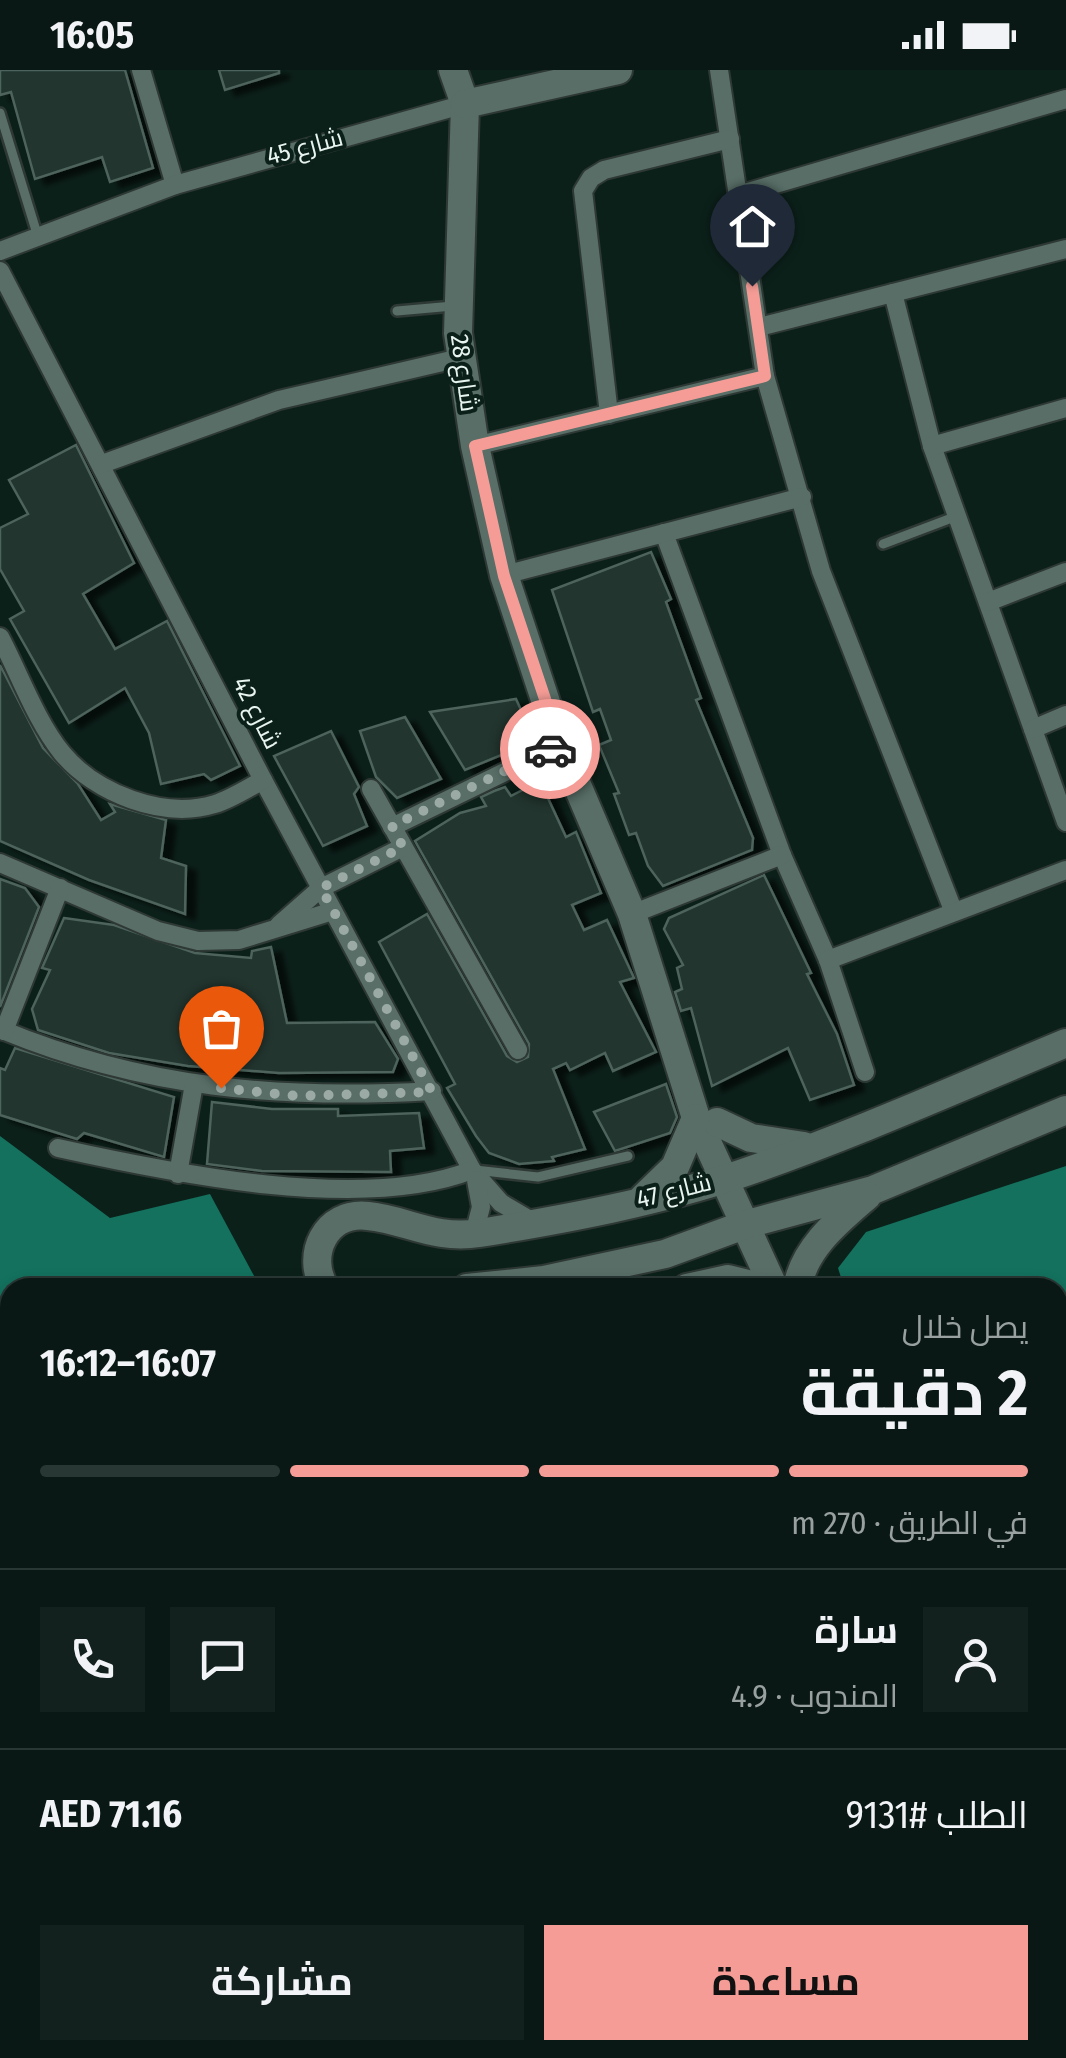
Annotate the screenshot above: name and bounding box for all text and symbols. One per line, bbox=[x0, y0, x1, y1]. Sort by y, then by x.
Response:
text: 16:05 bbox=[50, 12, 134, 58]
street label: شارع 45 bbox=[264, 122, 347, 173]
pin bbox=[710, 184, 795, 287]
icon: home bbox=[725, 199, 780, 254]
street label: شارع 28 bbox=[443, 332, 484, 414]
street label: شارع 42 bbox=[225, 672, 288, 755]
courier bbox=[500, 699, 600, 799]
icon: car bbox=[523, 722, 578, 777]
pin bbox=[179, 986, 264, 1089]
icon: bag bbox=[194, 1001, 249, 1056]
street label: شارع 47 bbox=[633, 1167, 715, 1216]
text: يصل خلال bbox=[902, 1308, 1028, 1346]
text: 16:07–16:12 bbox=[40, 1340, 216, 1386]
text: 2 دقيقة bbox=[801, 1354, 1028, 1432]
text: في الطريق · 270 m bbox=[791, 1504, 1028, 1542]
button: phone bbox=[40, 1607, 145, 1712]
button: chat bbox=[170, 1607, 275, 1712]
text: سارة bbox=[815, 1607, 898, 1653]
button: person bbox=[923, 1607, 1028, 1712]
text: المندوب · 4.9 bbox=[731, 1677, 898, 1715]
text: AED 71.16 bbox=[40, 1791, 182, 1837]
text: الطلب #9131 bbox=[846, 1792, 1028, 1838]
button: مشاركة bbox=[40, 1925, 524, 2040]
button: مساعدة bbox=[544, 1925, 1028, 2040]

